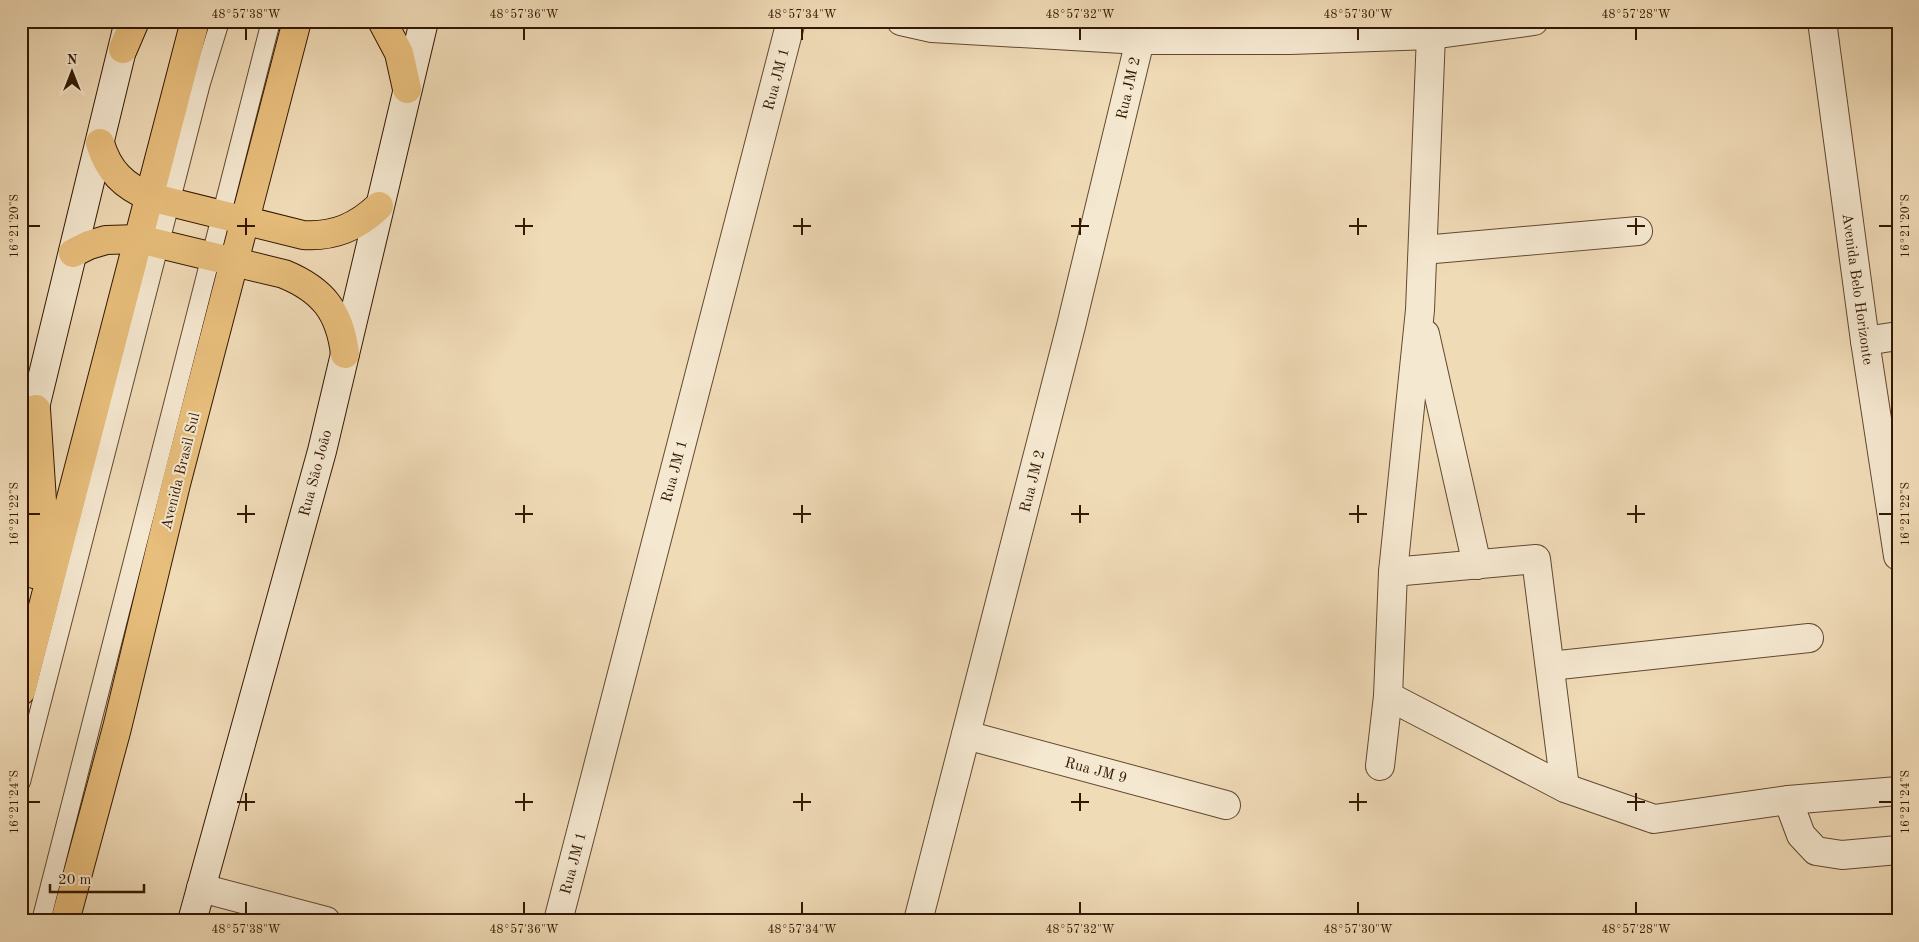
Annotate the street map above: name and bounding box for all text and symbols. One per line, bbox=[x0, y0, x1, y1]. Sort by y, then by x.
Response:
text: 48°57'38"W bbox=[211, 8, 281, 21]
text: 48°57'36"W bbox=[489, 8, 559, 21]
text: 48°57'34"W bbox=[767, 8, 837, 21]
text: 48°57'32"W bbox=[1045, 8, 1115, 21]
text: 48°57'30"W bbox=[1323, 8, 1393, 21]
text: 48°57'28"W bbox=[1601, 8, 1671, 21]
street label: Rua JM 1 bbox=[762, 47, 793, 112]
north arrow bbox=[48, 48, 98, 98]
text: N bbox=[67, 53, 78, 67]
street label: Rua JM 2 bbox=[1115, 56, 1144, 121]
text: 16°21'20"S bbox=[9, 194, 21, 258]
text: 16°21'20"S bbox=[1900, 194, 1912, 258]
street label: Avenida Belo Horizonte bbox=[1838, 212, 1875, 366]
street label: Avenida Brasil Sul bbox=[160, 411, 203, 532]
street label: Rua São João bbox=[298, 428, 335, 518]
street label: Rua JM 1 bbox=[660, 439, 691, 504]
street label: Rua JM 2 bbox=[1018, 449, 1048, 514]
text: 16°21'22"S bbox=[9, 482, 21, 546]
text: 16°21'22"S bbox=[1900, 482, 1912, 546]
street label: Rua JM 9 bbox=[1063, 756, 1128, 787]
text: 16°21'24"S bbox=[9, 770, 21, 834]
text: 16°21'24"S bbox=[1900, 770, 1912, 834]
street label: Rua JM 1 bbox=[559, 831, 590, 896]
scale bar bbox=[50, 862, 144, 894]
text: 20 m bbox=[58, 873, 92, 888]
text: 48°57'38"W bbox=[211, 923, 281, 936]
text: 48°57'36"W bbox=[489, 923, 559, 936]
text: 48°57'34"W bbox=[767, 923, 837, 936]
text: 48°57'32"W bbox=[1045, 923, 1115, 936]
text: 48°57'30"W bbox=[1323, 923, 1393, 936]
text: 48°57'28"W bbox=[1601, 923, 1671, 936]

